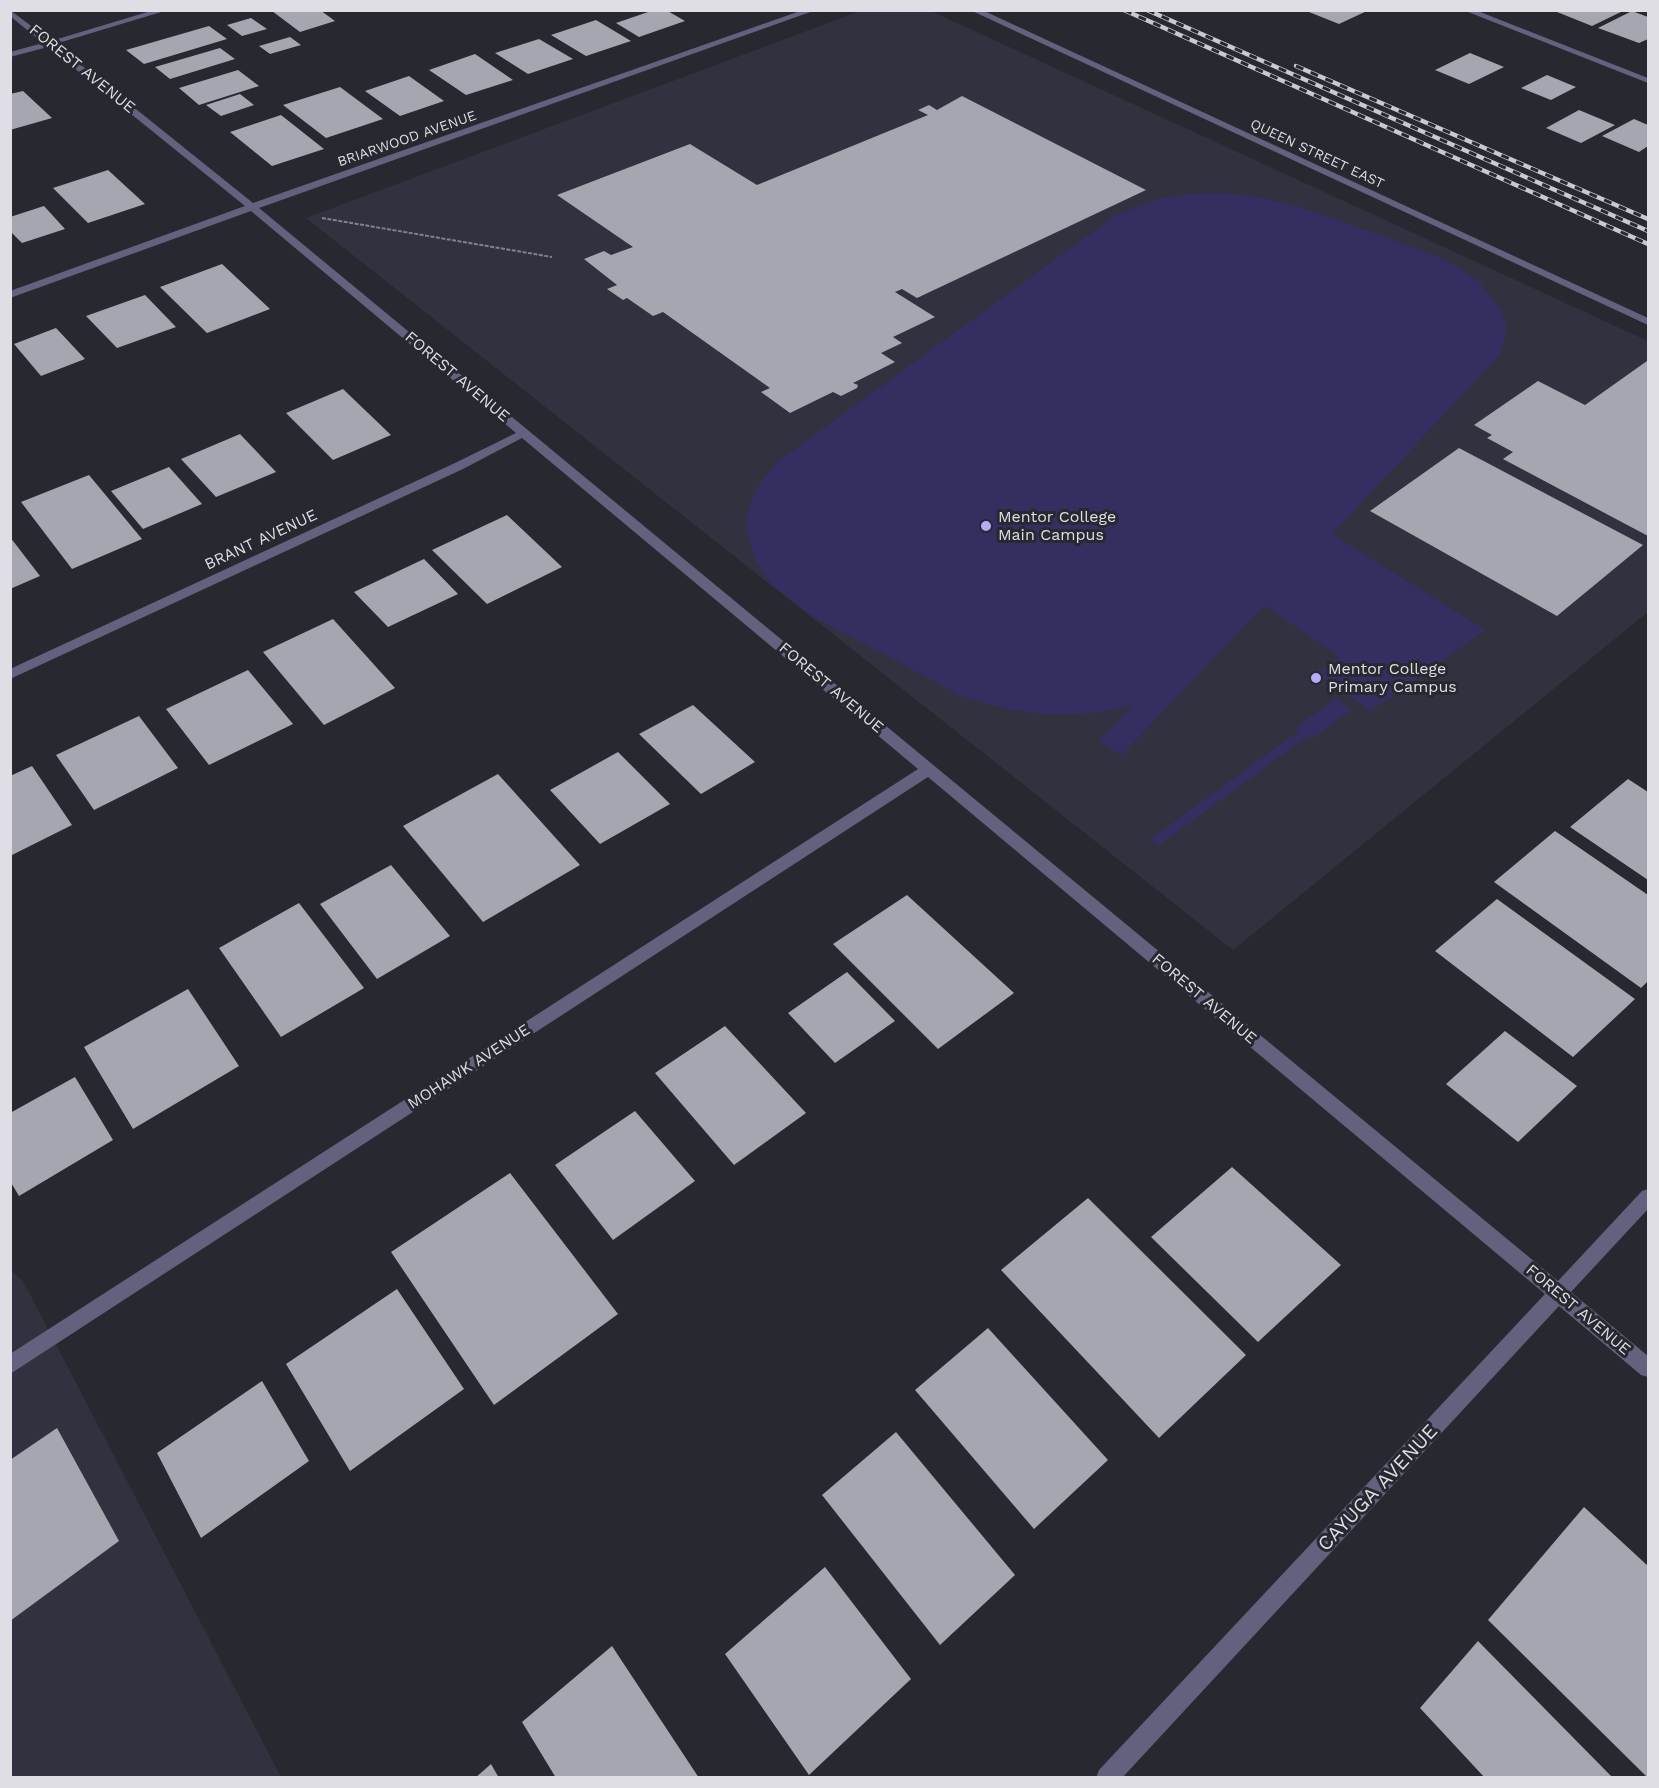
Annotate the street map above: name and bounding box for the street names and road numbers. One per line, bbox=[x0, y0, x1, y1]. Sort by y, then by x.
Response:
street label: FOREST AVENUE bbox=[25, 20, 139, 118]
street label: BRIARWOOD AVENUE bbox=[335, 107, 479, 171]
street label: QUEEN STREET EAST bbox=[1247, 116, 1387, 192]
street label: FOREST AVENUE bbox=[401, 328, 513, 426]
street label: BRANT AVENUE bbox=[202, 506, 320, 574]
street label: FOREST AVENUE bbox=[775, 639, 887, 737]
street label: FOREST AVENUE bbox=[1148, 950, 1260, 1048]
street label: MOHAWK AVENUE bbox=[404, 1020, 534, 1114]
street label: FOREST AVENUE bbox=[1522, 1261, 1634, 1359]
street label: CAYUGA AVENUE bbox=[1313, 1419, 1443, 1557]

